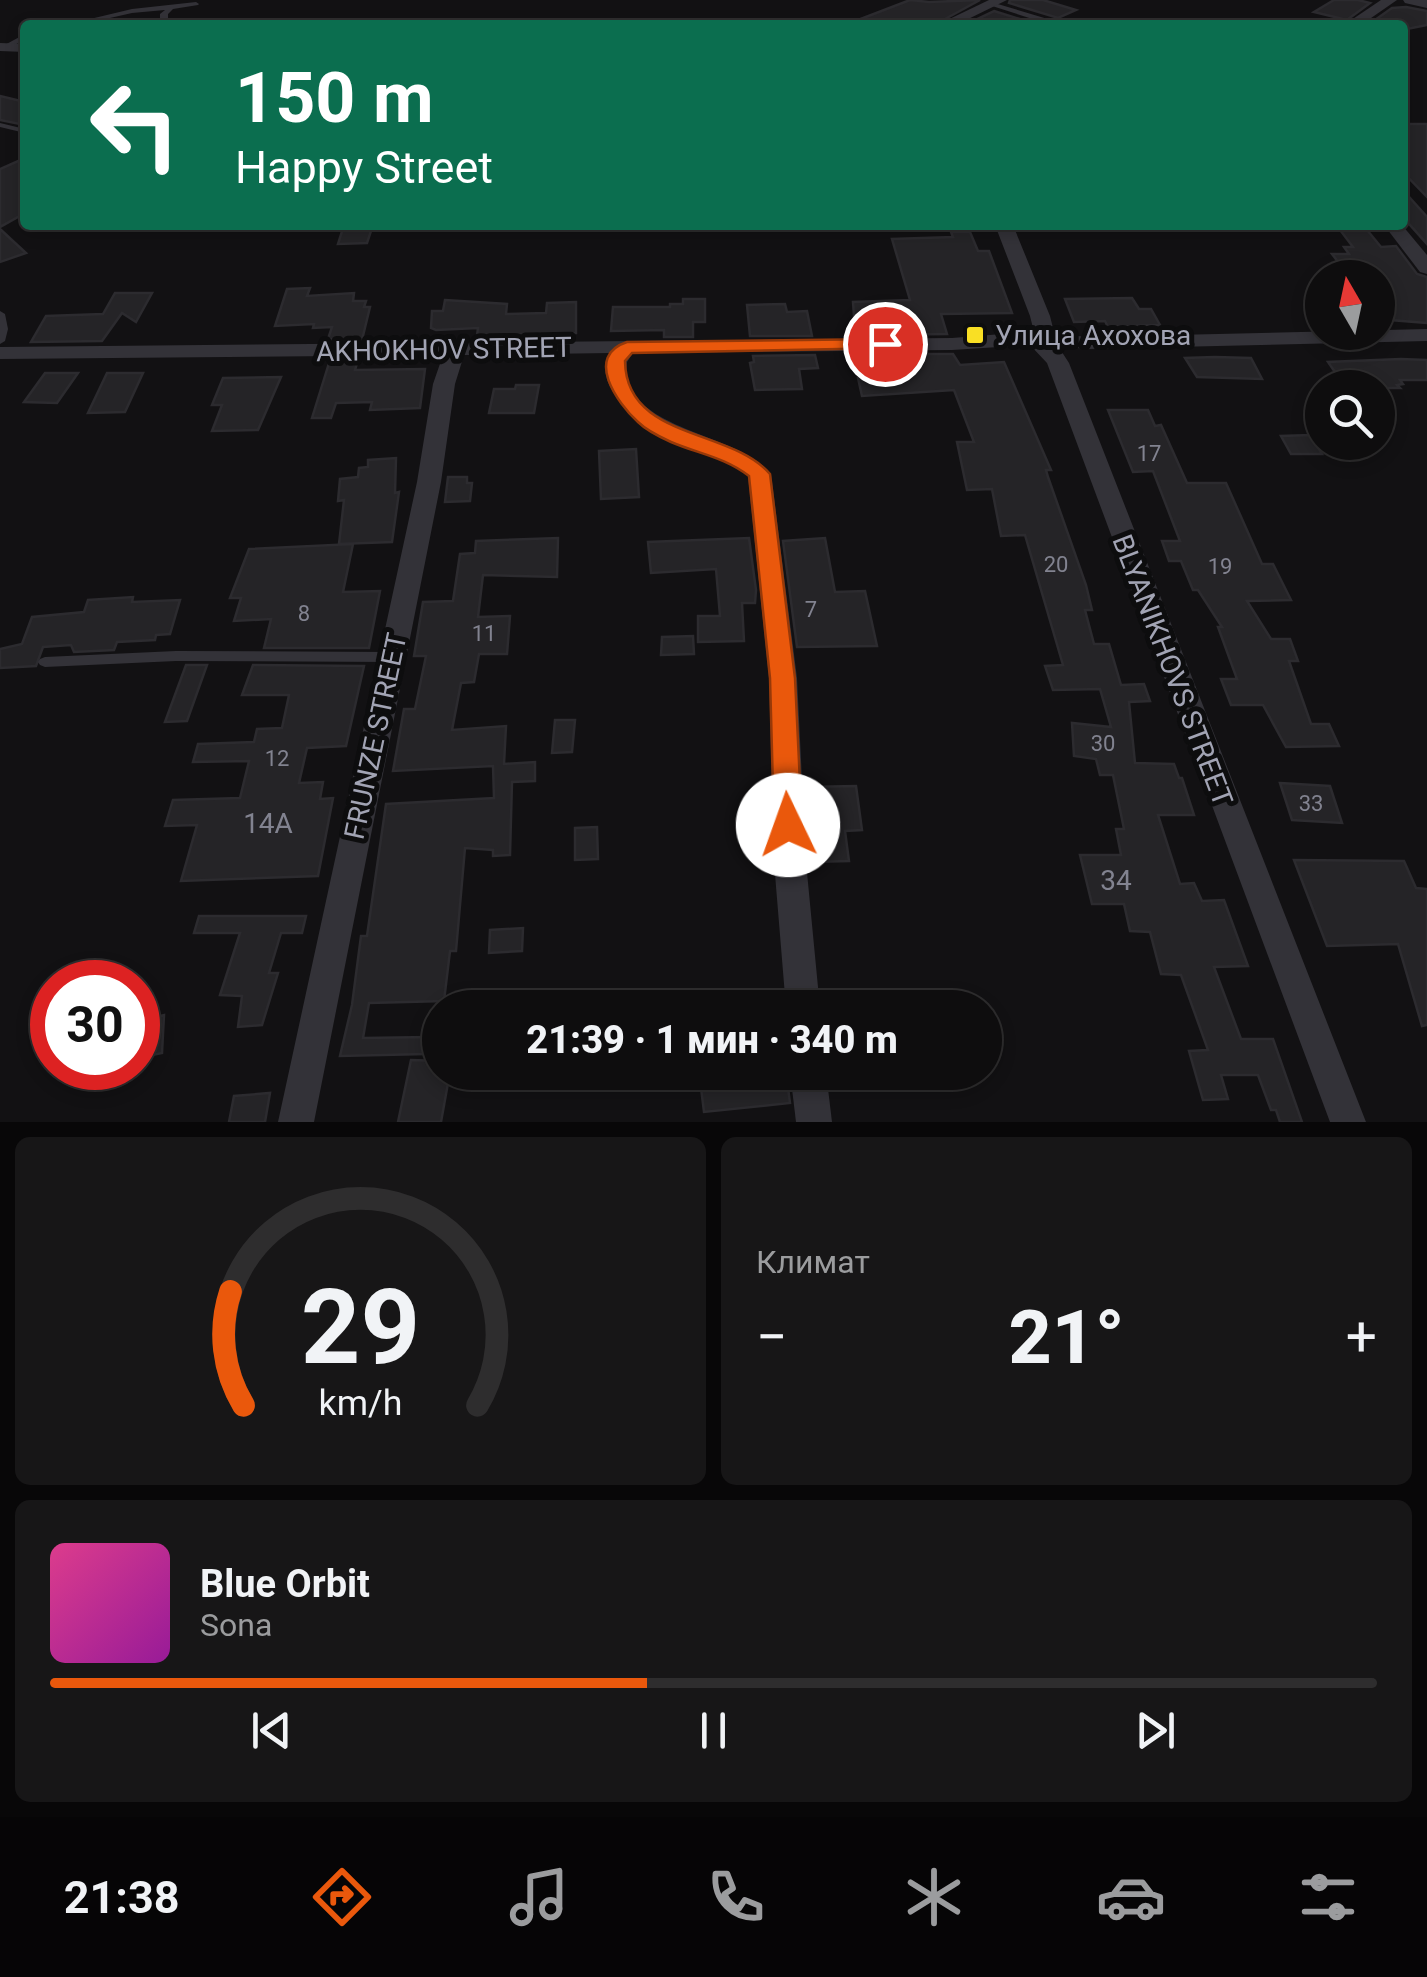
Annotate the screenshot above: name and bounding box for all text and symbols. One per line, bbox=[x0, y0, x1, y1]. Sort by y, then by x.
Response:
text: 150 m bbox=[235, 57, 434, 139]
icon: left bbox=[70, 60, 200, 190]
text: Happy Street bbox=[235, 141, 493, 194]
north arrow bbox=[1305, 260, 1395, 350]
map controls bbox=[1305, 260, 1395, 460]
pin bbox=[843, 302, 928, 387]
icon: arrive bbox=[858, 317, 913, 372]
place label: Улица Ахохова bbox=[995, 319, 1191, 352]
marker: Улица Ахохова bbox=[964, 324, 986, 346]
street label: AKHOKHOV STREET bbox=[316, 331, 572, 368]
button: search bbox=[1305, 370, 1395, 460]
house number: 17 bbox=[1137, 441, 1161, 466]
street label: BLYANIKHOVS STREET bbox=[1106, 530, 1240, 811]
house number: 20 bbox=[1044, 552, 1068, 577]
house number: 19 bbox=[1208, 554, 1232, 579]
house number: 7 bbox=[805, 597, 817, 622]
house number: 8 bbox=[298, 601, 310, 626]
house number: 11 bbox=[472, 621, 496, 646]
street label: FRUNZE STREET bbox=[338, 630, 414, 842]
house number: 30 bbox=[1091, 731, 1115, 756]
house number: 12 bbox=[265, 746, 289, 771]
position arrow bbox=[736, 773, 840, 877]
house number: 33 bbox=[1299, 791, 1323, 816]
house number: 14А bbox=[243, 807, 293, 840]
house number: 34 bbox=[1100, 864, 1132, 897]
speed limit sign: 30 bbox=[30, 960, 160, 1090]
text: 21:39 · 1 мин · 340 m bbox=[526, 1018, 898, 1062]
text: Климат bbox=[756, 1243, 870, 1281]
text: 29 bbox=[301, 1267, 420, 1388]
text: 21° bbox=[1009, 1293, 1125, 1381]
text: − bbox=[756, 1305, 787, 1369]
text: + bbox=[1346, 1305, 1377, 1369]
text: km/h bbox=[319, 1382, 402, 1424]
text: Blue Orbit bbox=[200, 1562, 370, 1606]
text: Sona bbox=[200, 1606, 272, 1644]
icon: previous bbox=[244, 1703, 299, 1758]
icon: pause bbox=[686, 1703, 741, 1758]
icon: next bbox=[1128, 1703, 1183, 1758]
icon: directions bbox=[307, 1862, 377, 1932]
icon: music bbox=[504, 1862, 574, 1932]
icon: phone bbox=[701, 1862, 771, 1932]
icon: climate bbox=[899, 1862, 969, 1932]
icon: car bbox=[1096, 1862, 1166, 1932]
icon: filters bbox=[1293, 1862, 1363, 1932]
text: 21:38 bbox=[64, 1871, 180, 1924]

